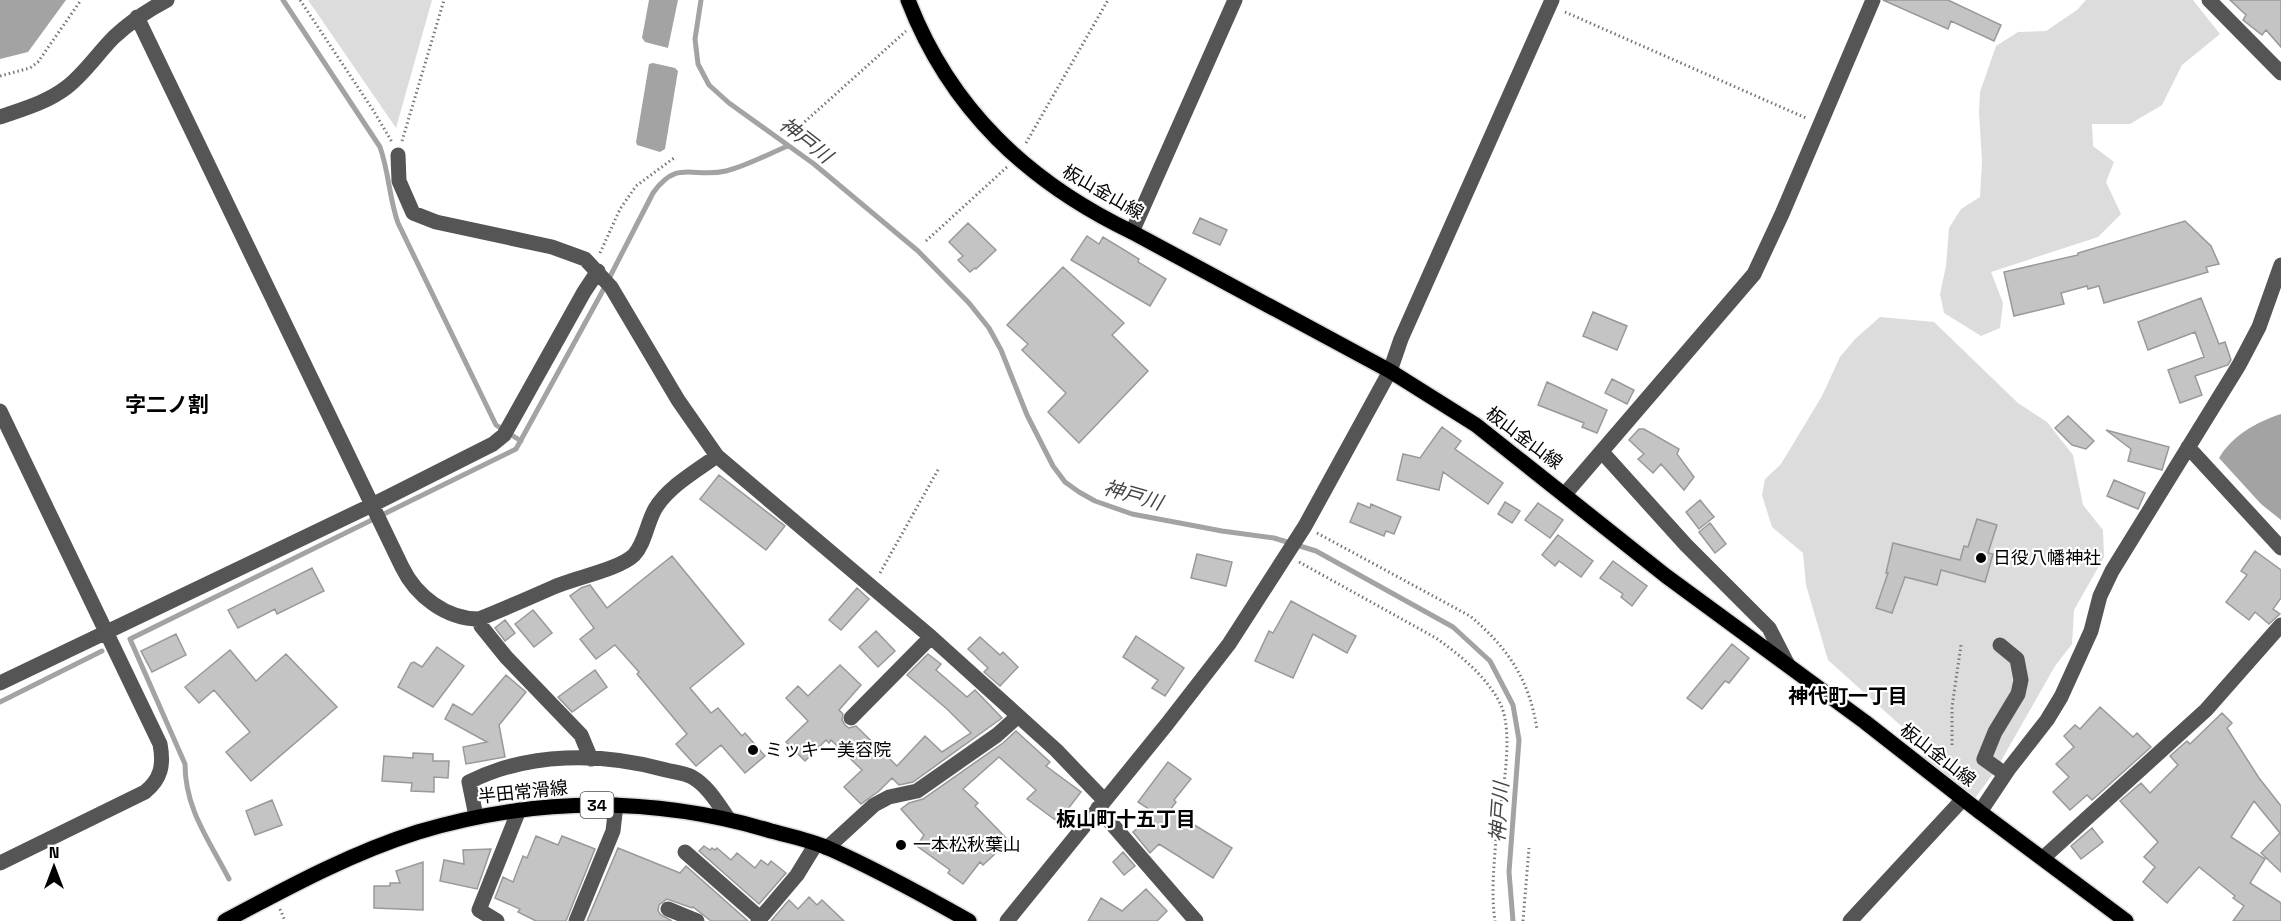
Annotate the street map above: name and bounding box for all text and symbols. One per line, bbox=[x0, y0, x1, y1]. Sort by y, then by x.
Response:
water label: 神戸川 bbox=[774, 111, 839, 170]
street label: 板山金山線 bbox=[1059, 159, 1148, 224]
district label: 字二ノ割 bbox=[125, 391, 209, 418]
street label: 板山金山線 bbox=[1481, 401, 1567, 474]
water label: 神戸川 bbox=[1101, 474, 1167, 516]
place label: 日役八幡神社 bbox=[1993, 546, 2101, 569]
marker: 日役八幡神社 bbox=[1974, 551, 1988, 565]
district label: 神代町一丁目 bbox=[1788, 683, 1908, 709]
street label: 板山金山線 bbox=[1896, 718, 1981, 791]
place label: ミッキー美容院 bbox=[765, 738, 891, 761]
marker: ミッキー美容院 bbox=[746, 743, 760, 757]
street label: 半田常滑線 bbox=[477, 775, 569, 808]
water label: 神戸川 bbox=[1484, 779, 1514, 843]
road number: 34 bbox=[580, 792, 614, 818]
district label: 板山町十五丁目 bbox=[1056, 806, 1196, 832]
place label: 一本松秋葉山 bbox=[913, 833, 1021, 856]
north arrow bbox=[24, 837, 84, 897]
marker: 一本松秋葉山 bbox=[894, 838, 908, 852]
text: N bbox=[49, 842, 59, 863]

